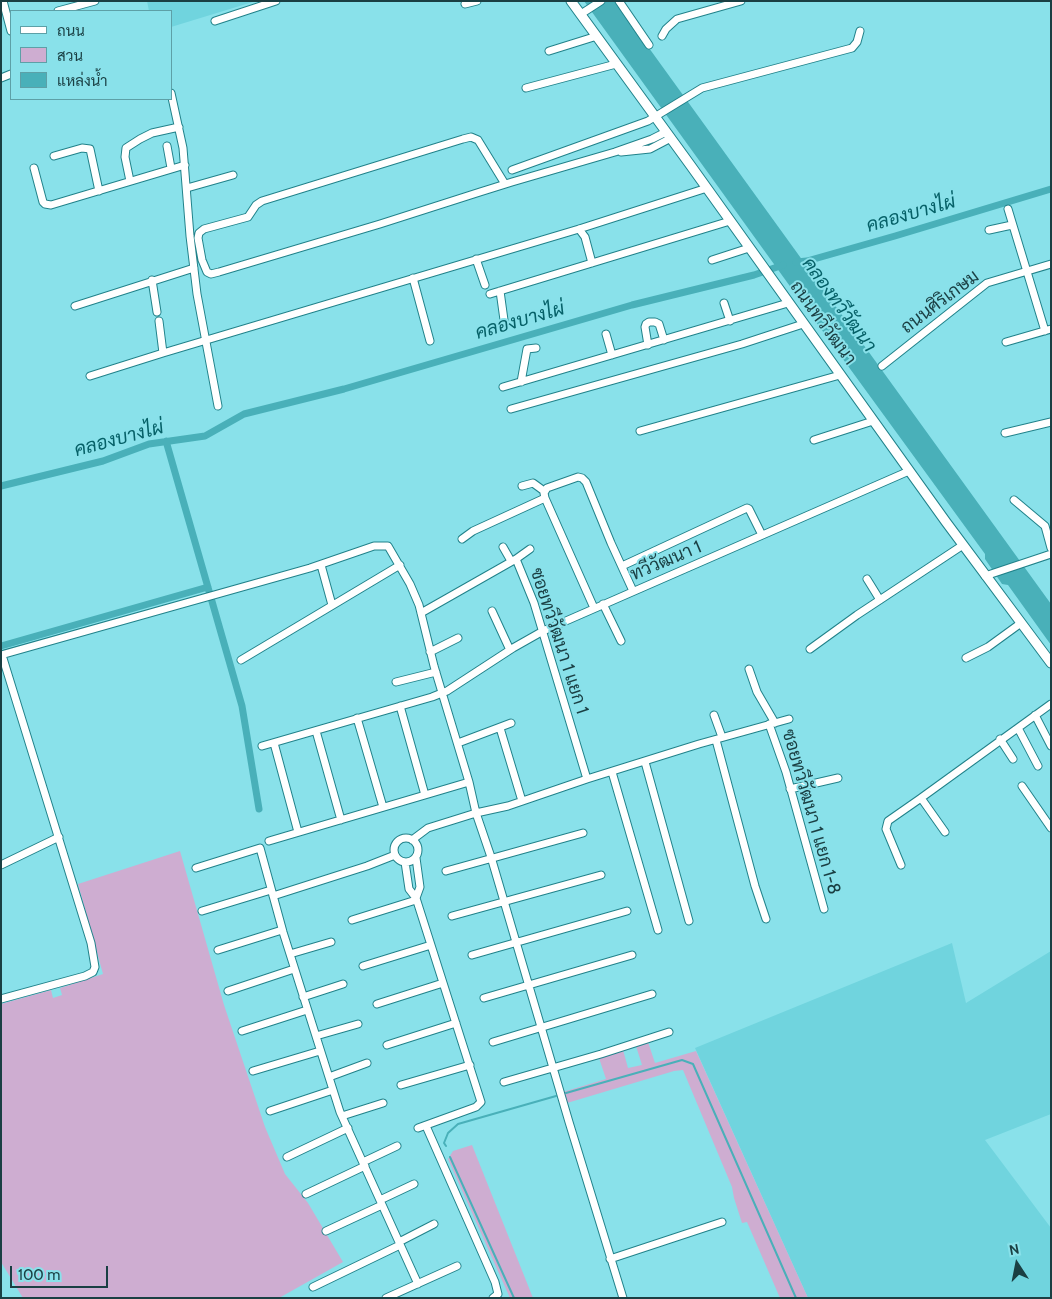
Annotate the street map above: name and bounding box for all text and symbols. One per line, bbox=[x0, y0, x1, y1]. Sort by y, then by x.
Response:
legend bbox=[10, 10, 172, 100]
text: ถนน bbox=[57, 22, 85, 40]
text: สวน bbox=[57, 47, 83, 65]
text: แหล่งน้ำ bbox=[57, 72, 108, 90]
water label: คลองบางไผ่ bbox=[864, 190, 958, 238]
water label: คลองทวีวัฒนา bbox=[797, 253, 881, 357]
street label: ถนนศิริเกษม bbox=[897, 266, 983, 338]
street label: ถนนทวีวัฒนา bbox=[785, 277, 861, 369]
water label: คลองบางไผ่ bbox=[473, 297, 567, 345]
water label: คลองบางไผ่ bbox=[72, 416, 166, 462]
street label: ทวีวัฒนา 1 bbox=[627, 536, 705, 586]
street label: ซอยทวีวัฒนา 1 แยก 1 bbox=[525, 565, 593, 717]
street label: ซอยทวีวัฒนา 1 แยก 1-8 bbox=[777, 727, 845, 897]
north arrow bbox=[992, 1239, 1042, 1289]
text: N bbox=[1008, 1239, 1021, 1259]
scale bar bbox=[12, 1256, 110, 1288]
text: 100 m bbox=[18, 1266, 60, 1284]

